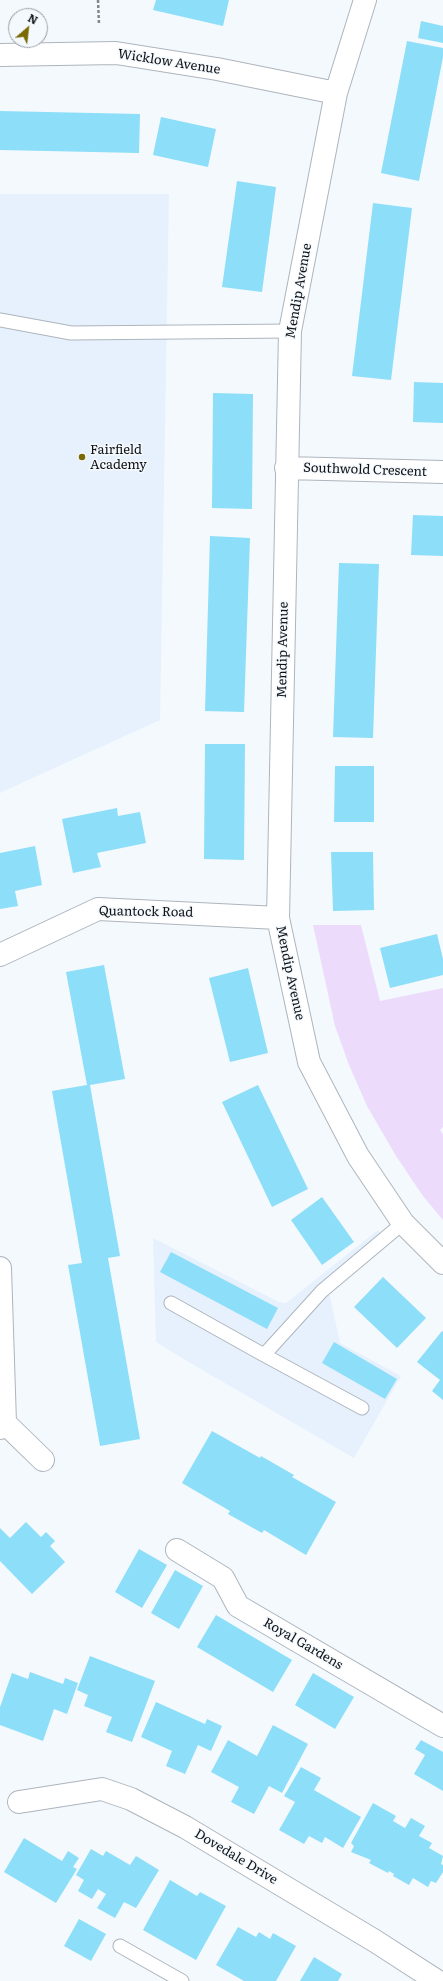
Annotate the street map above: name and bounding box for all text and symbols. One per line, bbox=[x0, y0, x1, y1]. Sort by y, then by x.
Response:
north arrow bbox=[8, 8, 48, 48]
text: N bbox=[25, 9, 41, 28]
street label: Wicklow Avenue bbox=[117, 46, 221, 78]
street label: Mendip Avenue bbox=[283, 242, 315, 340]
place label: Fairfield Academy bbox=[90, 442, 147, 473]
marker: Fairfield Academy bbox=[77, 452, 87, 462]
street label: Southwold Crescent bbox=[303, 460, 427, 480]
street label: Mendip Avenue bbox=[274, 602, 292, 698]
street label: Quantock Road bbox=[99, 903, 193, 921]
street label: Mendip Avenue bbox=[272, 924, 308, 1022]
street label: Royal Gardens bbox=[260, 1615, 346, 1673]
street label: Dovedale Drive bbox=[192, 1826, 280, 1888]

